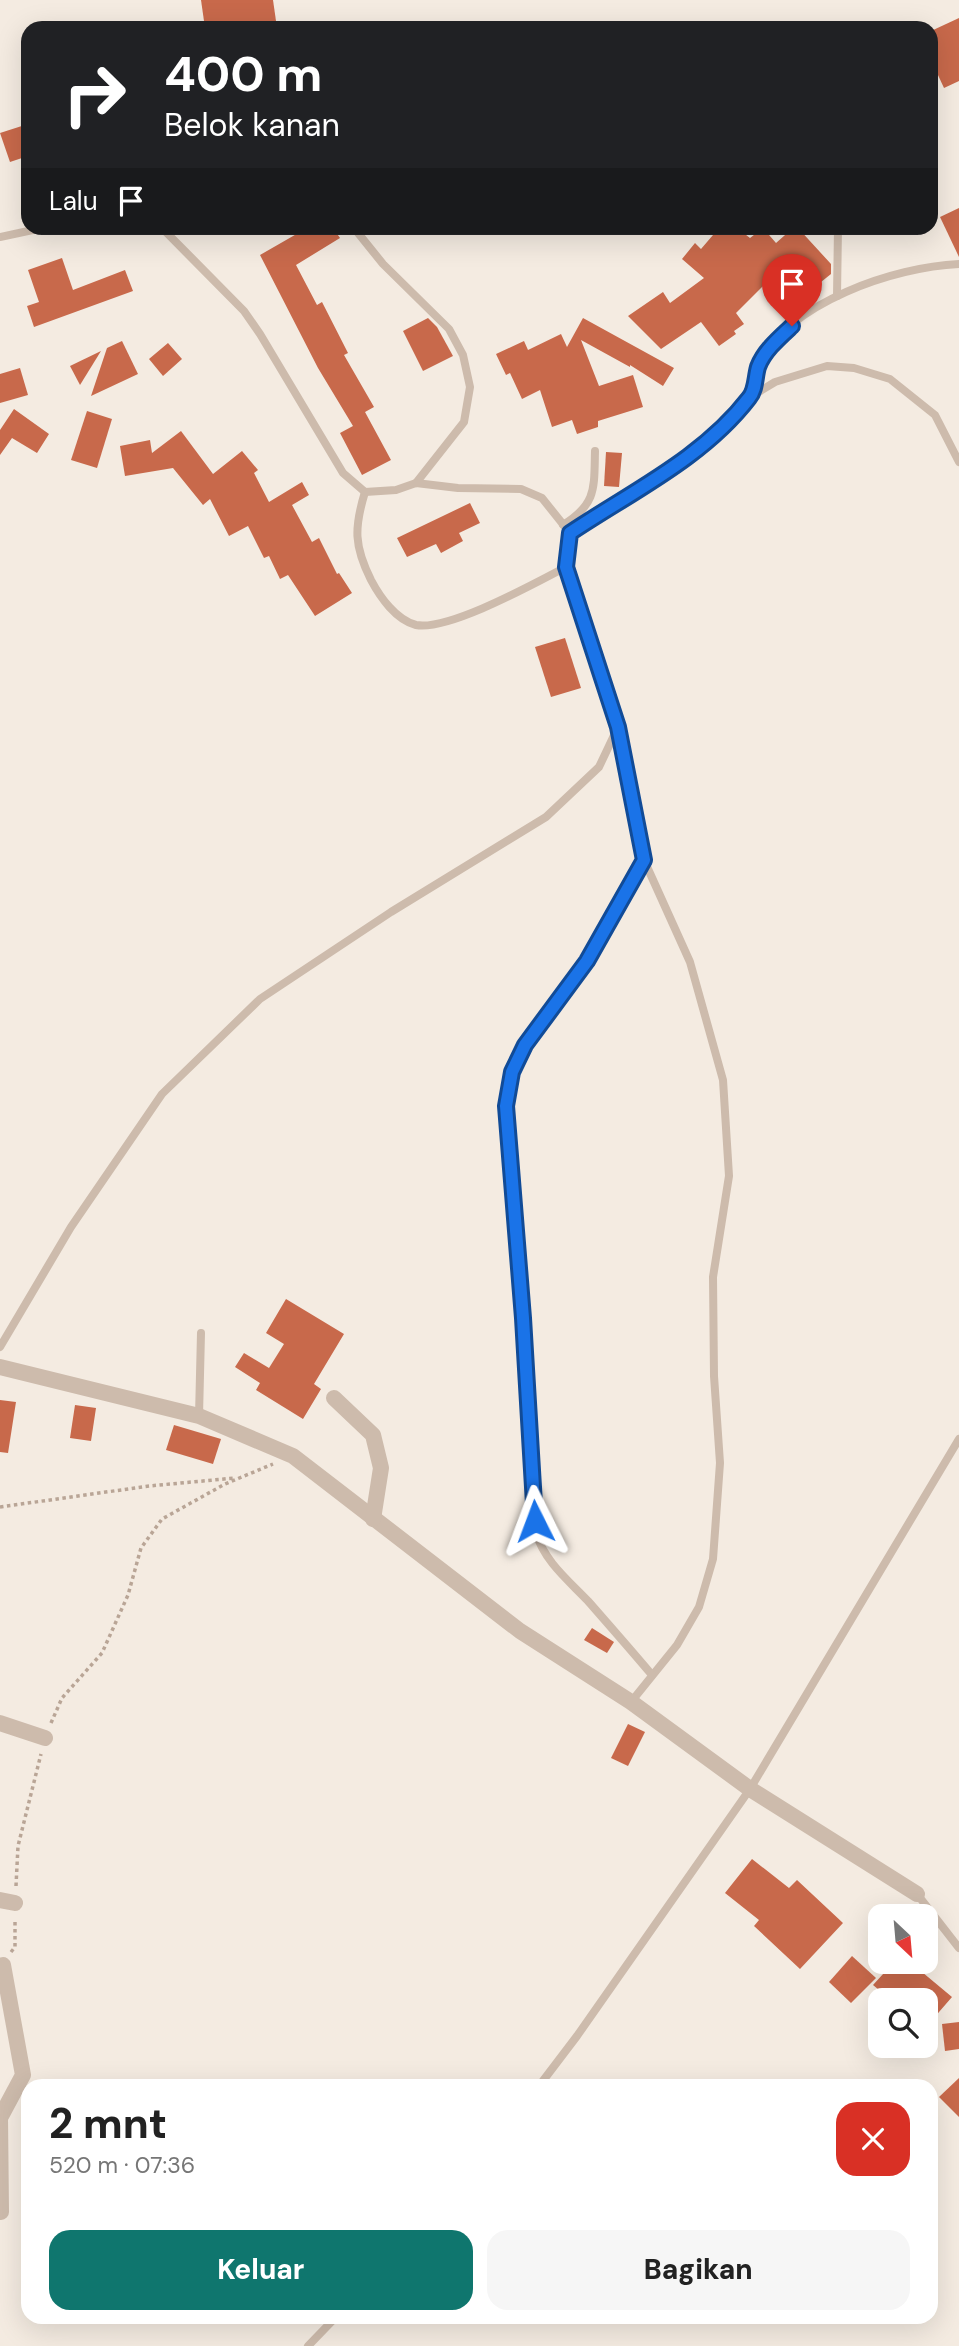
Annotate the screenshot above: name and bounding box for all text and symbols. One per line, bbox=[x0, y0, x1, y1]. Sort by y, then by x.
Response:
text: 400 m bbox=[164, 42, 322, 106]
icon: right bbox=[49, 49, 140, 140]
text: Belok kanan bbox=[164, 104, 340, 146]
icon: arrive bbox=[112, 182, 150, 220]
text: Lalu bbox=[49, 184, 98, 218]
pin bbox=[762, 254, 822, 326]
icon: arrive bbox=[773, 265, 811, 303]
position arrow bbox=[498, 1484, 572, 1558]
north arrow bbox=[868, 1904, 938, 1974]
map controls bbox=[868, 1904, 938, 2058]
button: search bbox=[868, 1988, 938, 2058]
text: 2 mnt bbox=[49, 2096, 167, 2151]
button: close bbox=[836, 2102, 910, 2176]
text: 520 m · 07:36 bbox=[49, 2150, 195, 2180]
button: Keluar bbox=[49, 2230, 473, 2310]
button: Bagikan bbox=[487, 2230, 910, 2310]

